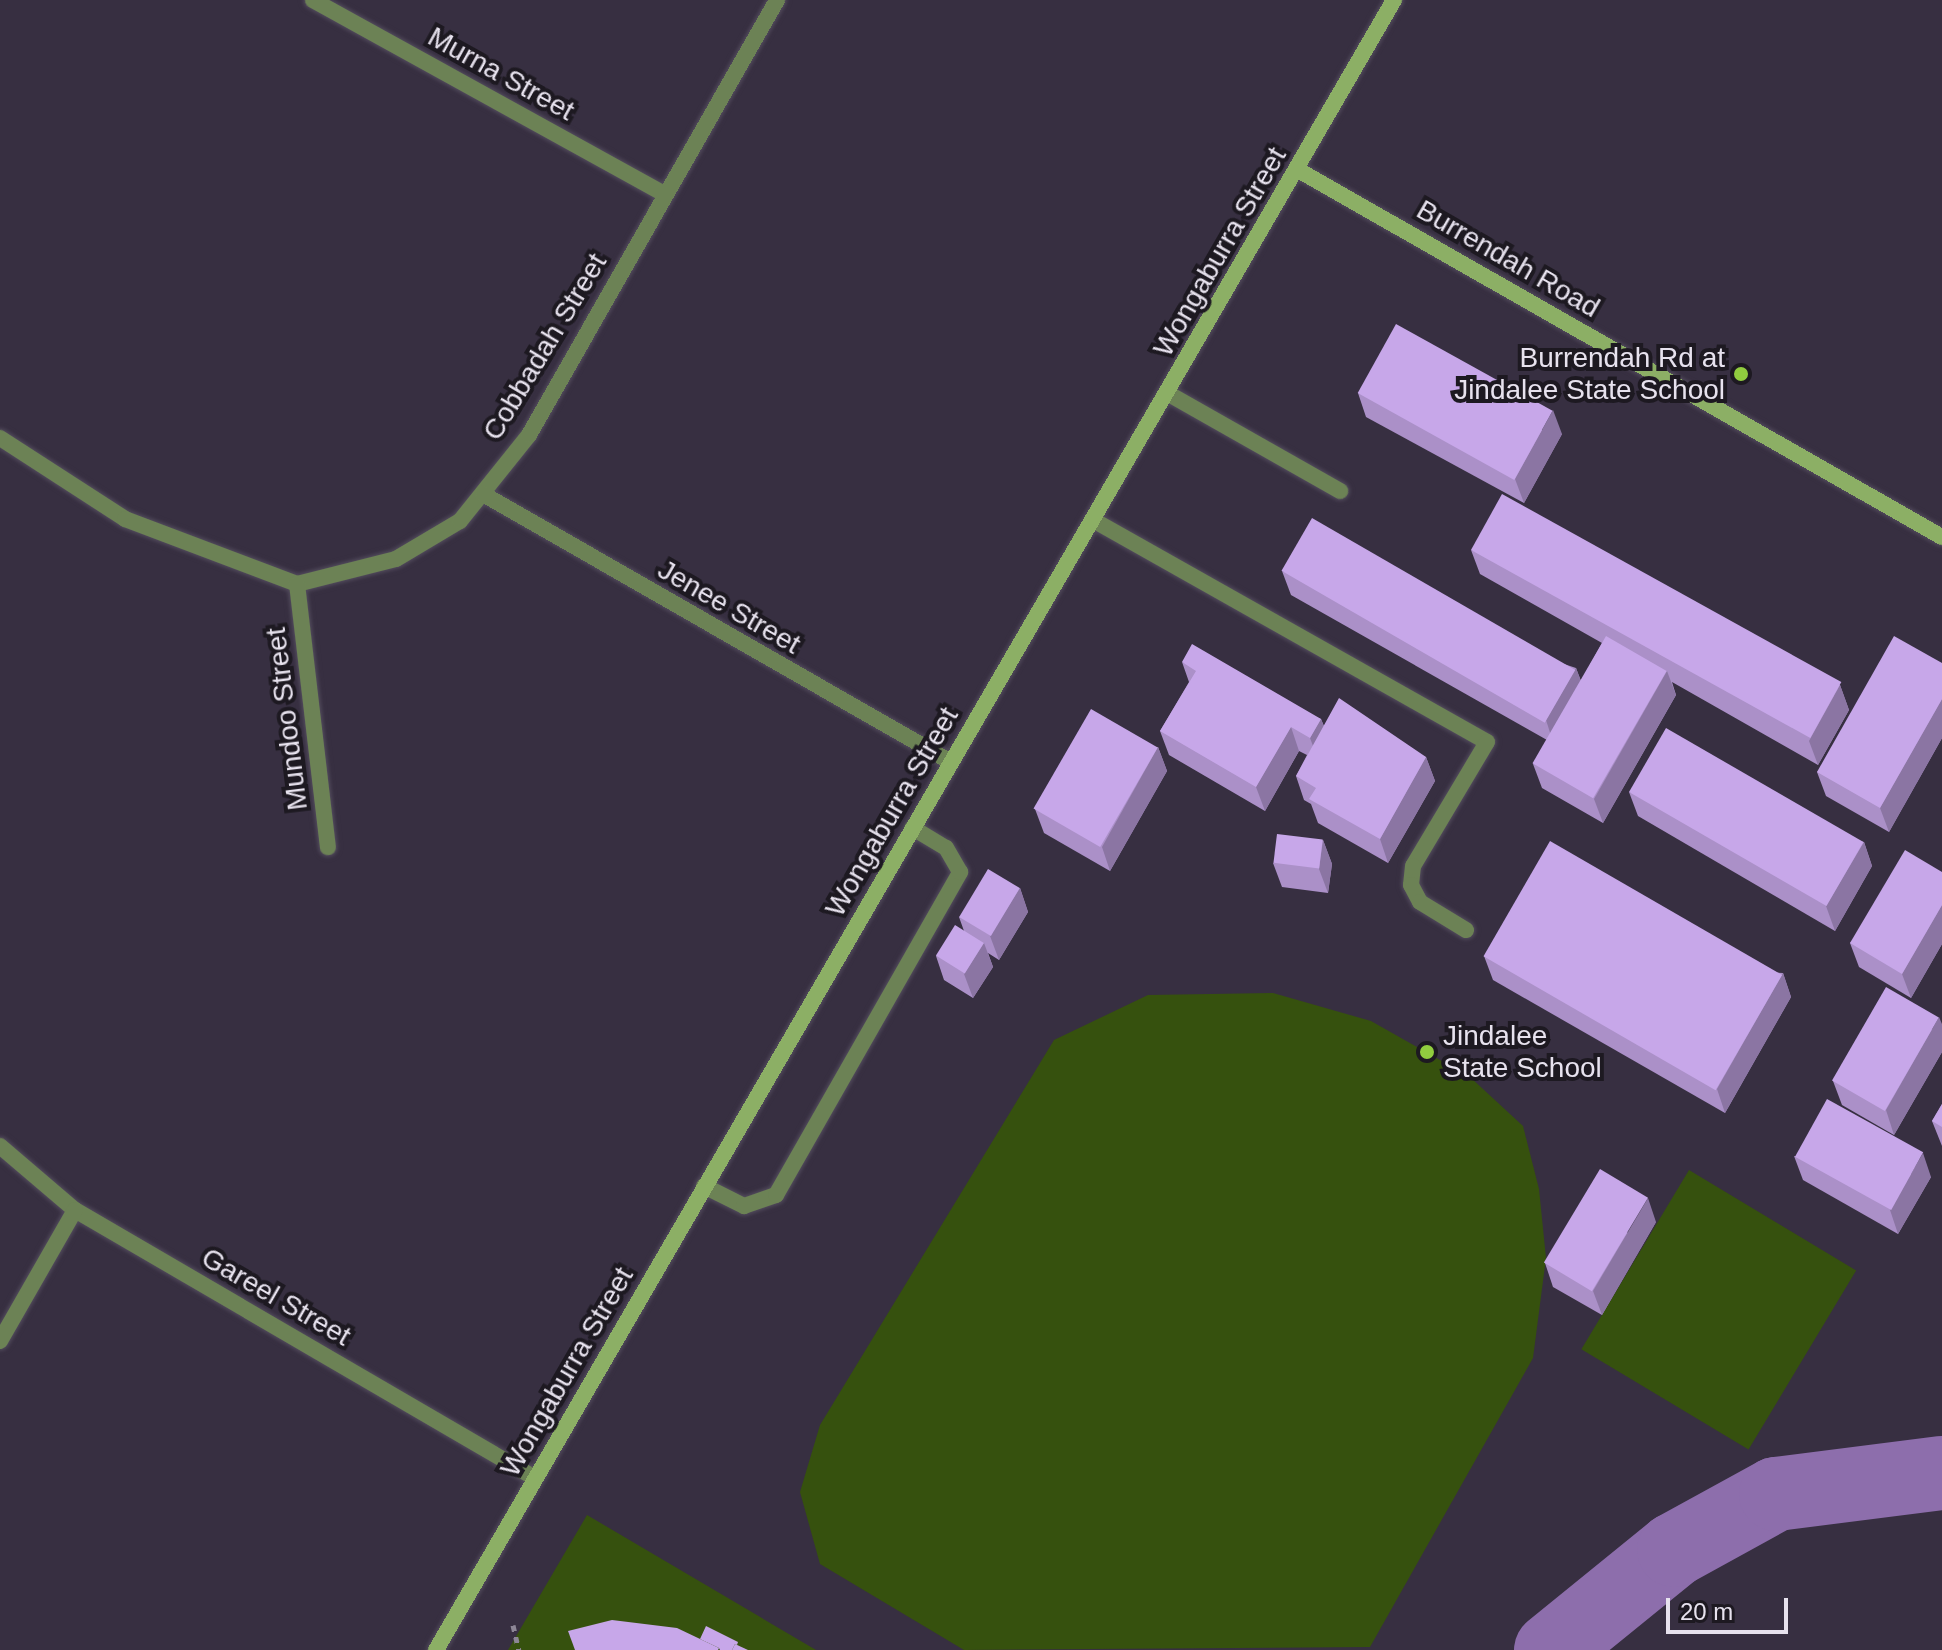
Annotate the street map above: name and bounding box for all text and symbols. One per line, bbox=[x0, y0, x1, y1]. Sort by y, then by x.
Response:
street label: Murna Street bbox=[422, 20, 580, 128]
street label: Wongaburra Street bbox=[1146, 141, 1294, 363]
street label: Burrendah Road bbox=[1411, 193, 1605, 325]
street label: Cobbadah Street bbox=[476, 248, 614, 446]
place label: Burrendah Rd at Jindalee State School bbox=[1454, 341, 1725, 407]
marker: Burrendah Rd at Jindalee State School bbox=[1732, 365, 1750, 383]
street label: Jenee Street bbox=[652, 553, 806, 661]
street label: Mundoo Street bbox=[259, 626, 315, 812]
street label: Wongaburra Street bbox=[818, 701, 966, 923]
place label: Jindalee State School bbox=[1443, 1019, 1602, 1085]
marker: Jindalee State School bbox=[1418, 1043, 1436, 1061]
street label: Gareel Street bbox=[195, 1241, 357, 1353]
street label: Wongaburra Street bbox=[493, 1261, 641, 1483]
scale bar bbox=[1670, 1582, 1792, 1632]
text: 20 m bbox=[1680, 1598, 1733, 1625]

